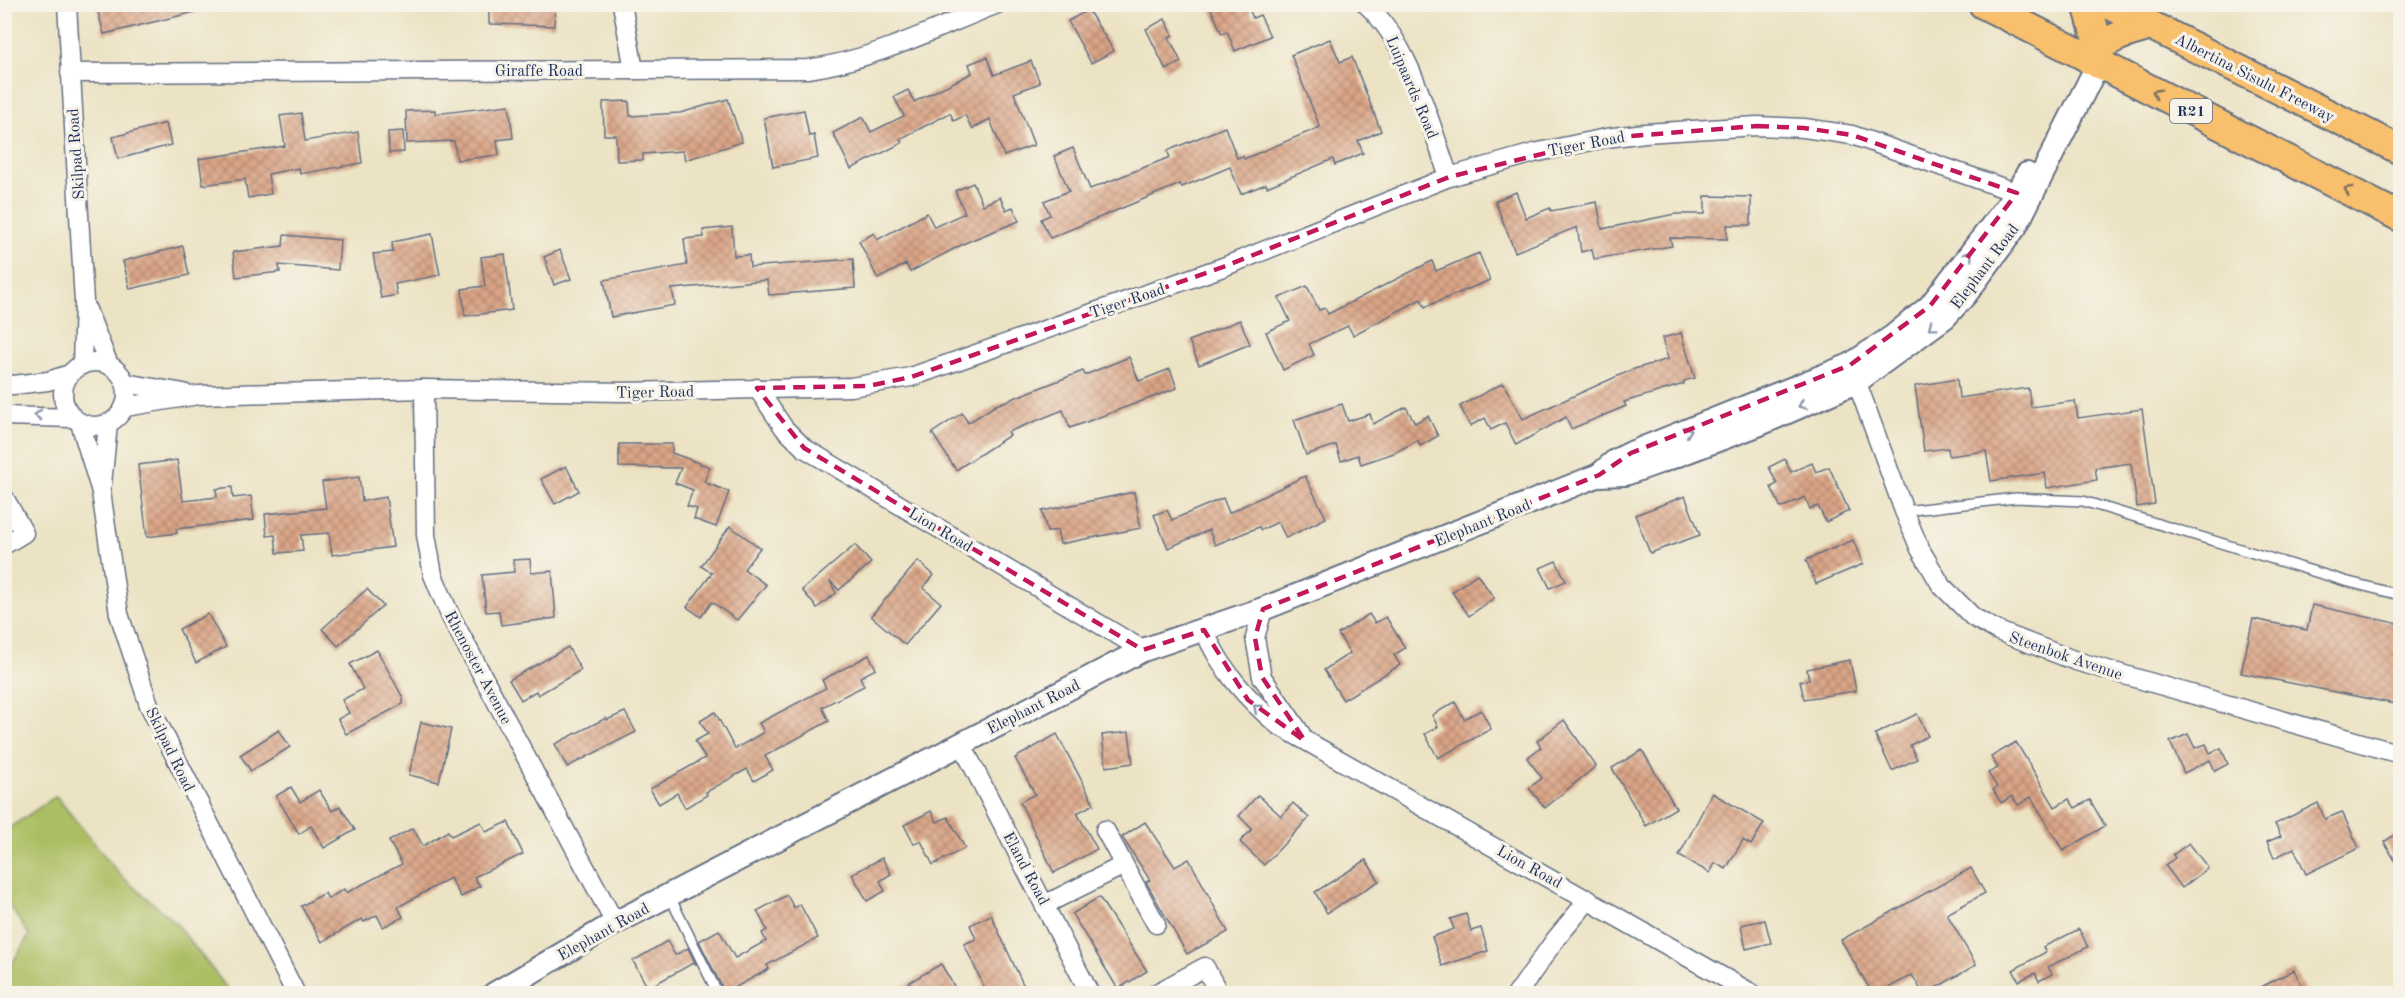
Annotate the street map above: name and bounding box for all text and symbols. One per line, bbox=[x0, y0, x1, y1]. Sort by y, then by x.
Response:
street label: Albertina Sisulu Freeway bbox=[2172, 32, 2337, 126]
street label: Luipaards Road bbox=[1382, 34, 1440, 141]
street label: Giraffe Road bbox=[495, 64, 583, 80]
one-way arrow bbox=[2151, 89, 2162, 100]
road number: R21 bbox=[2170, 99, 2212, 123]
street label: Skilpad Road bbox=[66, 108, 88, 200]
street label: Tiger Road bbox=[1546, 130, 1626, 160]
one-way arrow bbox=[2344, 186, 2355, 198]
street label: Elephant Road bbox=[1949, 222, 2023, 313]
one-way arrow bbox=[1962, 251, 1973, 262]
street label: Tiger Road bbox=[1088, 282, 1167, 322]
one-way arrow bbox=[1928, 319, 1939, 330]
street label: Tiger Road bbox=[616, 384, 694, 402]
one-way arrow bbox=[1798, 398, 1809, 410]
one-way arrow bbox=[34, 409, 43, 421]
one-way arrow bbox=[1682, 426, 1693, 438]
street label: Elephant Road bbox=[1432, 497, 1533, 550]
street label: Lion Road bbox=[905, 505, 975, 556]
street label: Rhenoster Avenue bbox=[441, 609, 514, 727]
street label: Steenbok Avenue bbox=[2007, 630, 2124, 684]
street label: Elephant Road bbox=[985, 678, 1083, 738]
one-way arrow bbox=[1253, 704, 1264, 715]
street label: Skilpad Road bbox=[142, 705, 196, 795]
street label: Eland Road bbox=[999, 830, 1051, 908]
street label: Lion Road bbox=[1494, 843, 1564, 892]
street label: Elephant Road bbox=[555, 901, 652, 964]

